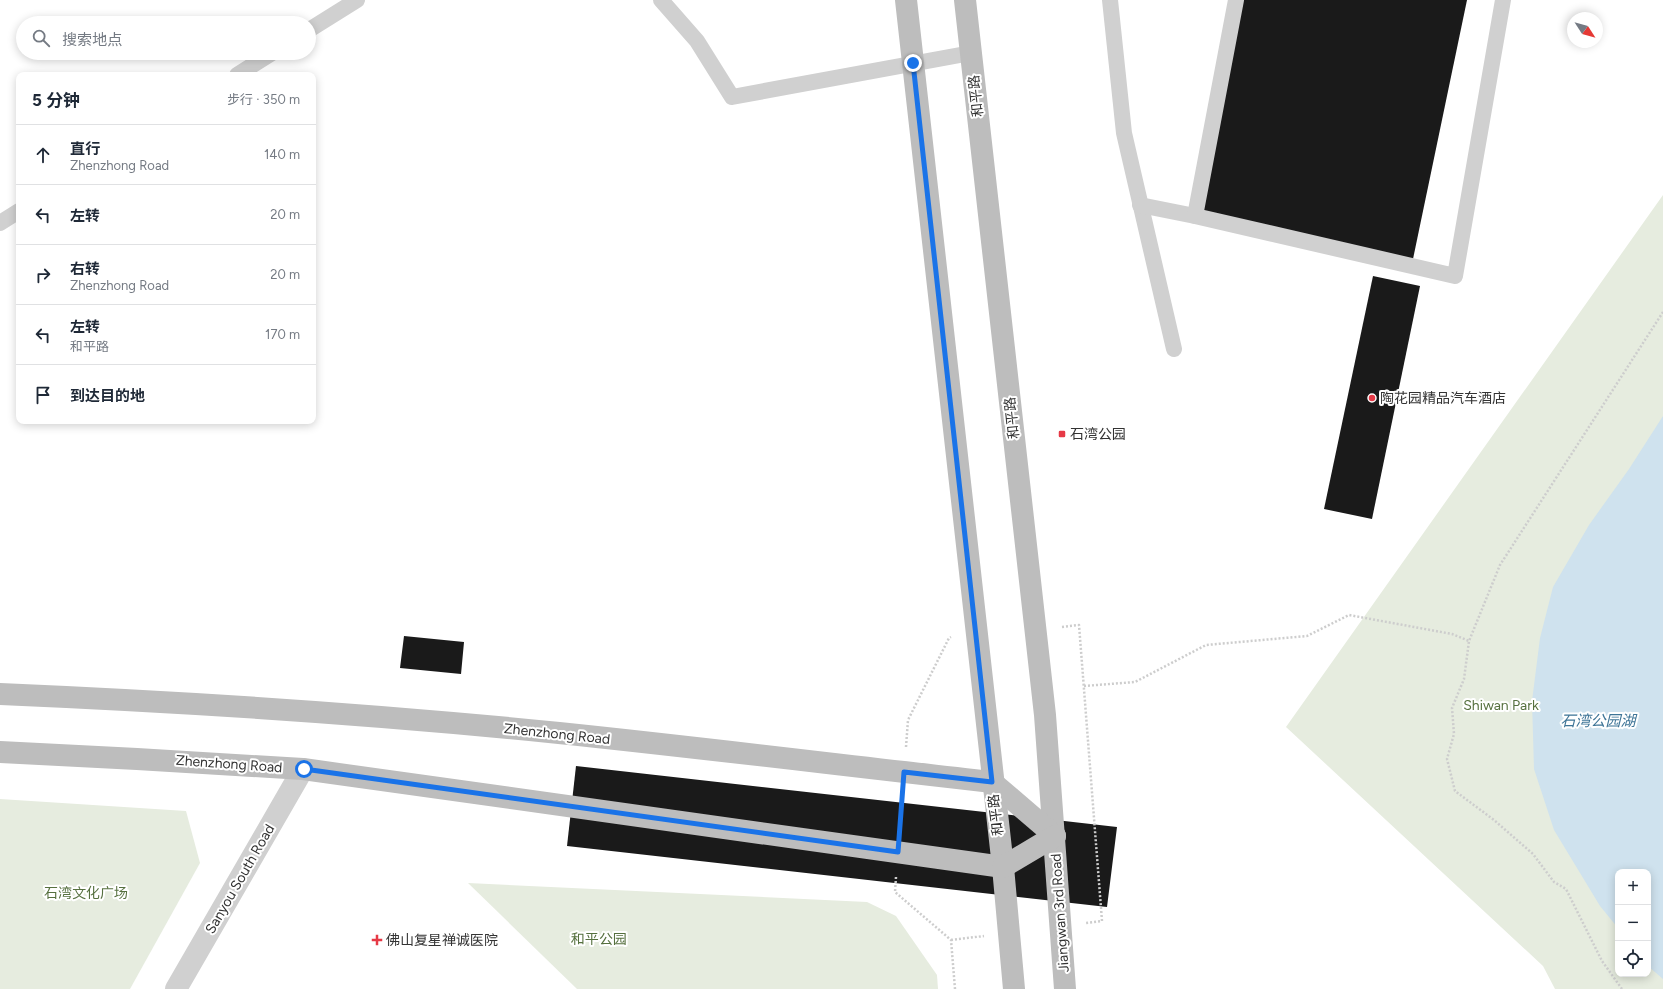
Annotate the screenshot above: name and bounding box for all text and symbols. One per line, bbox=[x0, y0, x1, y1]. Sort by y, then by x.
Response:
north arrow bbox=[1567, 12, 1603, 48]
search box bbox=[16, 16, 316, 60]
icon: search bbox=[30, 27, 52, 49]
text: 搜索地点 bbox=[62, 31, 122, 49]
route end bbox=[904, 54, 922, 72]
street label: 和平路 bbox=[965, 74, 987, 118]
text: 5 分钟 bbox=[32, 90, 80, 110]
text: 步行 · 350 m bbox=[227, 92, 300, 107]
text: 直行 bbox=[70, 140, 100, 158]
icon: ahead bbox=[32, 144, 54, 166]
text: 140 m bbox=[264, 147, 300, 162]
text: Zhenzhong Road bbox=[70, 158, 169, 173]
icon: left bbox=[32, 204, 54, 226]
text: 左转 bbox=[70, 207, 100, 225]
text: 20 m bbox=[270, 207, 300, 222]
text: 右转 bbox=[70, 260, 100, 278]
icon: right bbox=[32, 264, 54, 286]
text: 20 m bbox=[270, 267, 300, 282]
text: Zhenzhong Road bbox=[70, 278, 169, 293]
text: 左转 bbox=[70, 318, 100, 336]
icon: left bbox=[32, 324, 54, 346]
text: 170 m bbox=[265, 327, 300, 342]
text: 和平路 bbox=[70, 339, 109, 354]
icon: arrive bbox=[32, 384, 54, 406]
text: 到达目的地 bbox=[70, 387, 145, 405]
place label: 陶花园精品汽车酒店 bbox=[1380, 390, 1506, 407]
marker: 陶花园精品汽车酒店 bbox=[1367, 393, 1377, 403]
street label: 和平路 bbox=[1001, 396, 1023, 440]
place label: 石湾公园 bbox=[1070, 426, 1126, 443]
marker: 石湾公园 bbox=[1057, 429, 1067, 439]
park label: Shiwan Park bbox=[1463, 697, 1539, 714]
water label: 石湾公园湖 bbox=[1560, 712, 1637, 730]
street label: Zhenzhong Road bbox=[503, 720, 611, 748]
street label: Zhenzhong Road bbox=[175, 752, 283, 776]
route start bbox=[295, 760, 313, 778]
street label: 和平路 bbox=[985, 793, 1007, 837]
street label: Sanyou South Road bbox=[202, 821, 278, 937]
street label: Jiangwan 3rd Road bbox=[1047, 853, 1073, 973]
map controls bbox=[1615, 869, 1651, 977]
button: + bbox=[1615, 869, 1651, 905]
park label: 石湾文化广场 bbox=[44, 885, 128, 902]
button: − bbox=[1615, 905, 1651, 941]
park label: 和平公园 bbox=[571, 931, 627, 948]
place label: 佛山复星禅诚医院 bbox=[386, 932, 498, 949]
marker: 佛山复星禅诚医院 bbox=[371, 934, 383, 946]
button: locate bbox=[1615, 941, 1651, 977]

